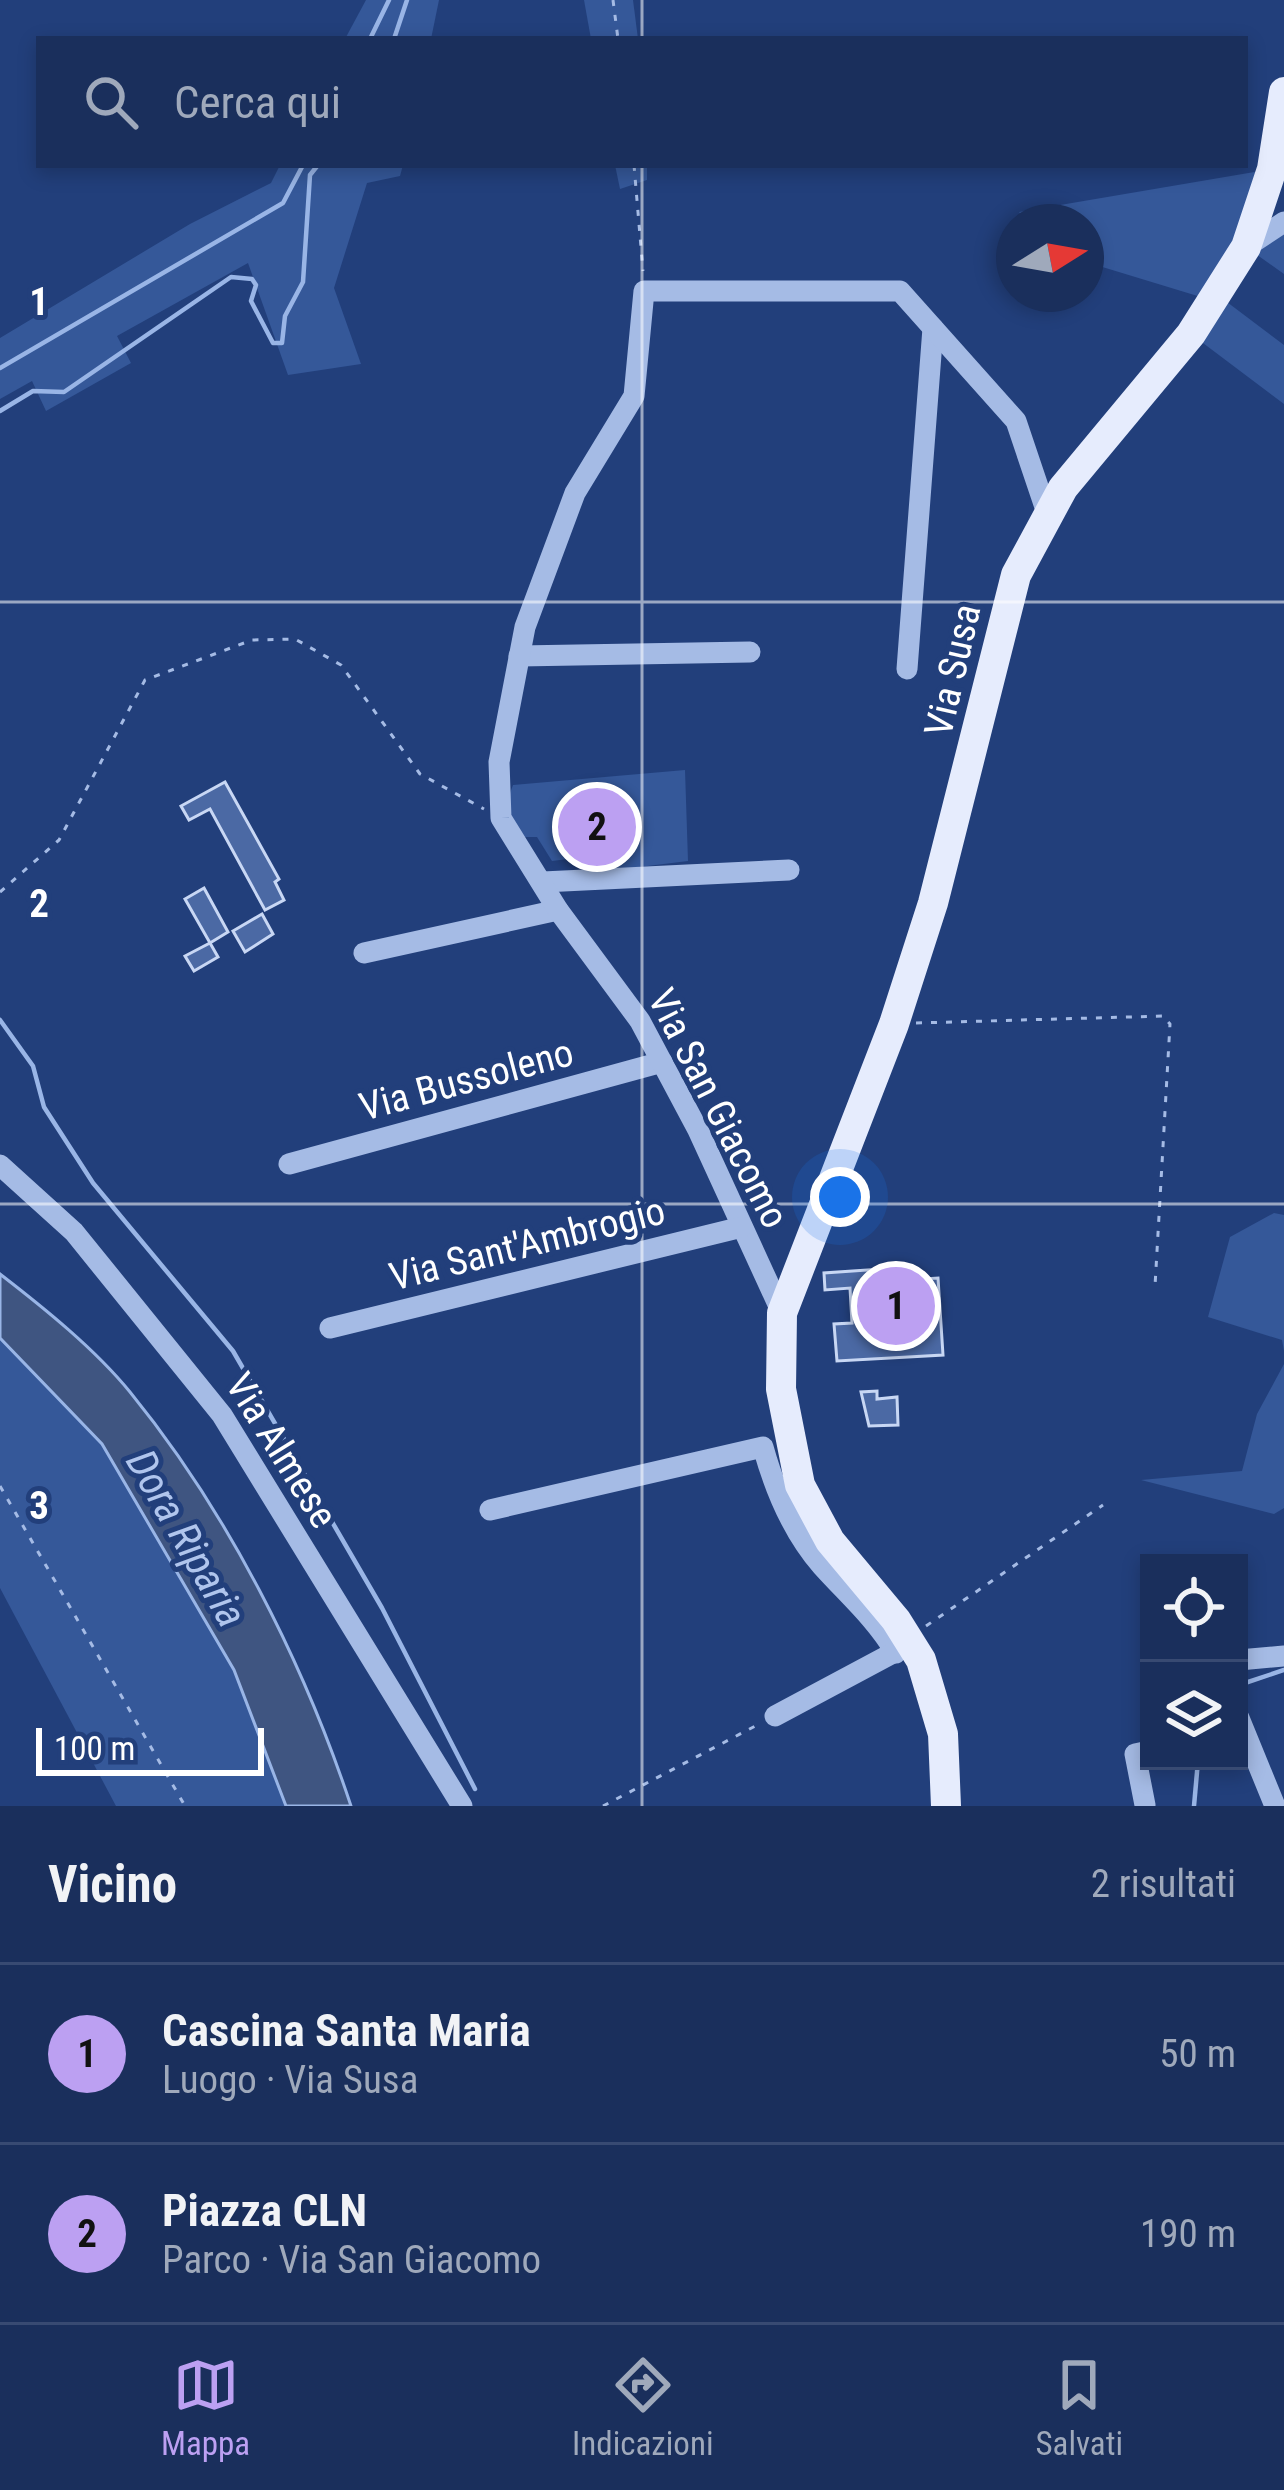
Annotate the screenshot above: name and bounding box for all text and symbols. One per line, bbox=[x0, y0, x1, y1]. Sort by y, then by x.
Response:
search box bbox=[36, 36, 1248, 168]
icon: search bbox=[78, 69, 144, 135]
text: Cerca qui bbox=[174, 76, 341, 129]
north arrow bbox=[996, 204, 1104, 312]
text: 1 bbox=[29, 279, 49, 325]
street label: Via Susa bbox=[915, 600, 990, 741]
pin: 2 bbox=[558, 782, 636, 872]
text: 2 bbox=[29, 881, 49, 927]
street label: Via San Giacomo bbox=[638, 981, 798, 1236]
street label: Via Bussoleno bbox=[354, 1029, 578, 1131]
your location bbox=[810, 1167, 870, 1227]
street label: Via Sant'Ambrogio bbox=[385, 1188, 670, 1300]
pin: 1 bbox=[857, 1261, 935, 1351]
street label: Via Almese bbox=[216, 1365, 347, 1536]
water label: Dora Riparia bbox=[116, 1441, 257, 1635]
text: 3 bbox=[29, 1483, 49, 1529]
map controls bbox=[1140, 1554, 1248, 1770]
button: locate bbox=[1140, 1554, 1248, 1662]
button: layers bbox=[1140, 1662, 1248, 1770]
scale bar bbox=[36, 1722, 264, 1775]
text: 100 m bbox=[54, 1729, 135, 1768]
text: Vicino bbox=[48, 1855, 177, 1914]
text: 2 risultati bbox=[1091, 1861, 1236, 1907]
text: Cascina Santa Maria bbox=[162, 2004, 531, 2057]
text: 1 bbox=[77, 2031, 97, 2077]
text: 50 m bbox=[1159, 2031, 1236, 2077]
text: Luogo · Via Susa bbox=[162, 2057, 418, 2103]
text: Piazza CLN bbox=[162, 2184, 367, 2237]
text: 2 bbox=[77, 2211, 97, 2257]
text: 190 m bbox=[1140, 2211, 1236, 2257]
text: Parco · Via San Giacomo bbox=[162, 2237, 541, 2283]
tab: Mappa bbox=[161, 2352, 250, 2463]
tab: Indicazioni bbox=[572, 2352, 713, 2463]
tab: Salvati bbox=[1035, 2352, 1123, 2463]

